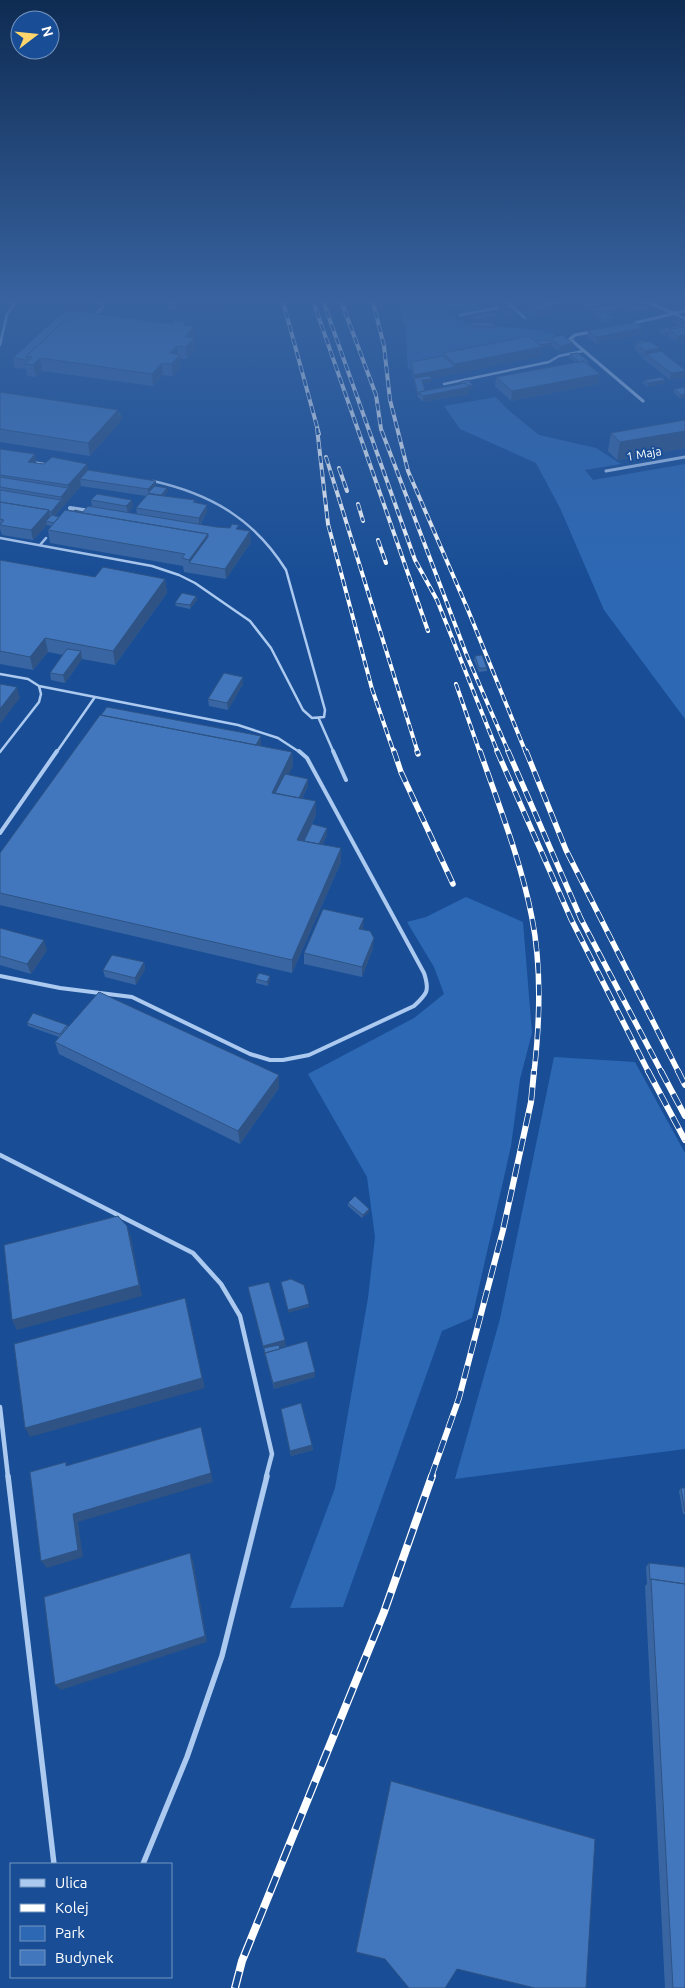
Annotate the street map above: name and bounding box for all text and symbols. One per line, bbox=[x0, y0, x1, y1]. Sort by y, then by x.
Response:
north arrow bbox=[10, 10, 60, 60]
text: N bbox=[38, 24, 57, 39]
street label: 1 Maja bbox=[625, 444, 662, 463]
legend bbox=[10, 1863, 172, 1978]
text: Ulica bbox=[55, 1874, 87, 1891]
text: Kolej bbox=[55, 1899, 89, 1916]
text: Park bbox=[55, 1924, 85, 1941]
text: Budynek bbox=[55, 1949, 114, 1966]

